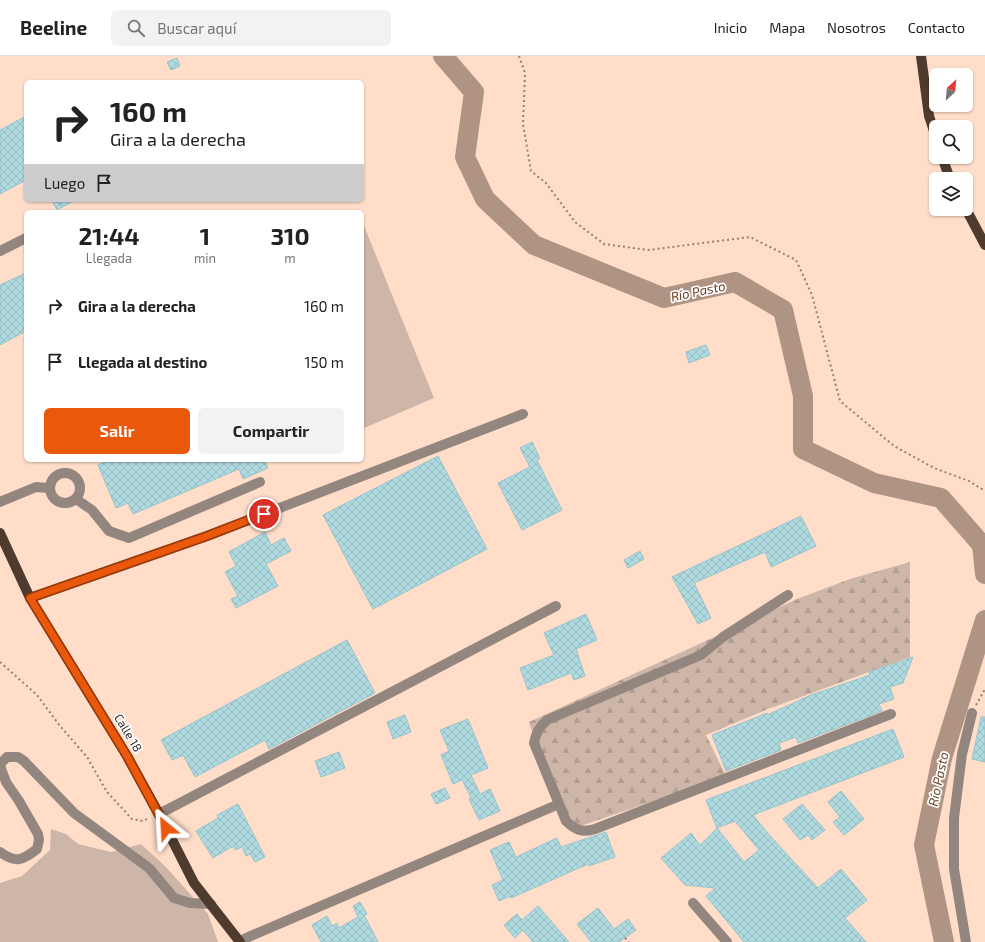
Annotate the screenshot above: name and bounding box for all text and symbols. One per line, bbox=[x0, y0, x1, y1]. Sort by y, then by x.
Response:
search box bbox=[111, 10, 391, 46]
text: Beeline bbox=[20, 16, 87, 39]
icon: search bbox=[125, 17, 147, 39]
text: Buscar aquí bbox=[157, 19, 236, 37]
text: Inicio bbox=[714, 19, 747, 36]
text: Mapa bbox=[769, 19, 805, 36]
text: Nosotros bbox=[827, 19, 886, 36]
text: Contacto bbox=[908, 19, 965, 36]
north arrow bbox=[929, 68, 973, 112]
map controls bbox=[929, 68, 973, 216]
text: 160 m bbox=[110, 94, 187, 128]
icon: right bbox=[44, 96, 96, 148]
button: search bbox=[929, 120, 973, 164]
text: Gira a la derecha bbox=[110, 128, 246, 150]
icon: arrive bbox=[93, 172, 115, 194]
button: layers bbox=[929, 172, 973, 216]
text: Luego bbox=[44, 174, 85, 192]
text: 21:44 bbox=[78, 221, 139, 250]
text: 1 bbox=[200, 221, 210, 250]
text: 310 bbox=[270, 221, 310, 250]
text: Llegada bbox=[86, 250, 132, 266]
text: min bbox=[194, 250, 216, 266]
text: m bbox=[284, 250, 296, 266]
water label: Río Pasto bbox=[669, 277, 727, 305]
icon: right bbox=[44, 295, 66, 317]
text: Gira a la derecha bbox=[78, 297, 196, 315]
text: 160 m bbox=[304, 297, 344, 315]
icon: arrive bbox=[44, 351, 66, 373]
text: Llegada al destino bbox=[78, 353, 207, 371]
text: 150 m bbox=[304, 353, 344, 371]
button: Salir bbox=[44, 408, 190, 454]
button: Compartir bbox=[198, 408, 344, 454]
pin bbox=[247, 497, 281, 531]
icon: arrive bbox=[253, 503, 275, 525]
street label: Calle 18 bbox=[112, 711, 146, 754]
water label: Río Pasto bbox=[924, 750, 952, 808]
position arrow bbox=[145, 807, 187, 849]

